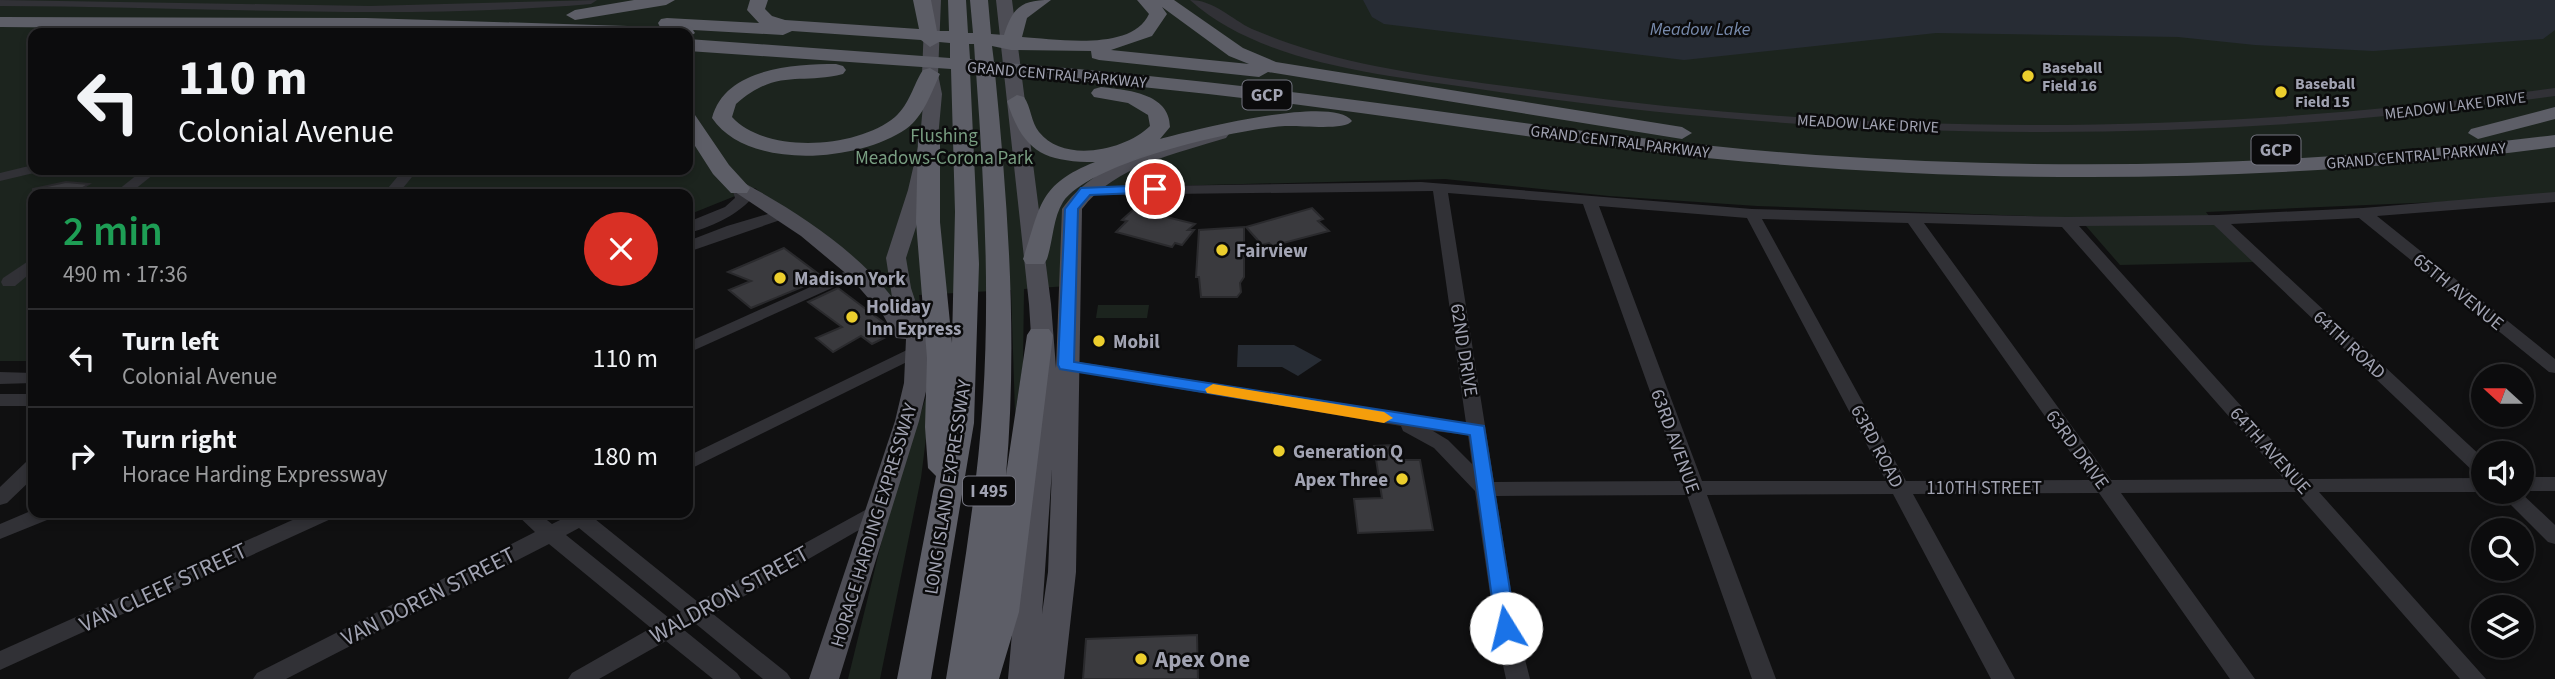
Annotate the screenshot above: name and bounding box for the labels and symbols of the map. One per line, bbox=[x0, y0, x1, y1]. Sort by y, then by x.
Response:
water label: Meadow Lake bbox=[1650, 17, 1751, 42]
street label: GRAND CENTRAL PARKWAY bbox=[966, 56, 1148, 94]
place label: Baseball Field 16 bbox=[2042, 57, 2102, 97]
marker: Baseball Field 16 bbox=[2020, 68, 2036, 84]
place label: Baseball Field 15 bbox=[2295, 73, 2355, 113]
road number: GCP bbox=[1242, 80, 1292, 110]
marker: Baseball Field 15 bbox=[2273, 84, 2289, 100]
street label: MEADOW LAKE DRIVE bbox=[2383, 86, 2527, 126]
street label: MEADOW LAKE DRIVE bbox=[1796, 109, 1939, 139]
street label: GRAND CENTRAL PARKWAY bbox=[1529, 120, 1711, 164]
park label: Flushing Meadows-Corona Park bbox=[855, 123, 1034, 172]
road number: GCP bbox=[2252, 135, 2300, 164]
street label: GRAND CENTRAL PARKWAY bbox=[2325, 137, 2507, 175]
pin bbox=[1125, 159, 1185, 219]
place label: Fairview bbox=[1236, 238, 1308, 265]
marker: Fairview bbox=[1214, 242, 1230, 258]
street label: 65TH AVENUE bbox=[2407, 247, 2509, 337]
place label: Madison York bbox=[794, 266, 906, 293]
marker: Madison York bbox=[772, 270, 788, 286]
place label: Holiday Inn Express bbox=[866, 294, 962, 343]
street label: 62ND DRIVE bbox=[1443, 302, 1484, 399]
street label: 64TH ROAD bbox=[2307, 304, 2391, 386]
marker: Holiday Inn Express bbox=[844, 309, 860, 325]
place label: Mobil bbox=[1113, 329, 1160, 356]
marker: Mobil bbox=[1091, 333, 1107, 349]
north arrow bbox=[2471, 364, 2534, 427]
street label: LONG ISLAND EXPRESSWAY bbox=[918, 377, 979, 597]
street label: 63RD AVENUE bbox=[1643, 385, 1706, 498]
street label: HORACE HARDING EXPRESSWAY bbox=[824, 399, 925, 651]
street label: 63RD ROAD bbox=[1844, 400, 1910, 493]
street label: 64TH AVENUE bbox=[2223, 401, 2317, 501]
street label: 63RD DRIVE bbox=[2039, 405, 2115, 495]
place label: Generation Q bbox=[1293, 439, 1403, 466]
marker: Generation Q bbox=[1271, 443, 1287, 459]
place label: Apex Three bbox=[1294, 467, 1388, 494]
marker: Apex Three bbox=[1394, 471, 1410, 487]
street label: 110TH STREET bbox=[1926, 475, 2042, 502]
road number: I 495 bbox=[963, 476, 1015, 505]
street label: VAN CLEEF STREET bbox=[74, 534, 253, 641]
street label: WALDRON STREET bbox=[644, 537, 815, 652]
street label: VAN DOREN STREET bbox=[335, 538, 521, 655]
position arrow bbox=[1469, 591, 1543, 665]
place label: Apex One bbox=[1154, 643, 1250, 676]
marker: Apex One bbox=[1133, 651, 1149, 667]

